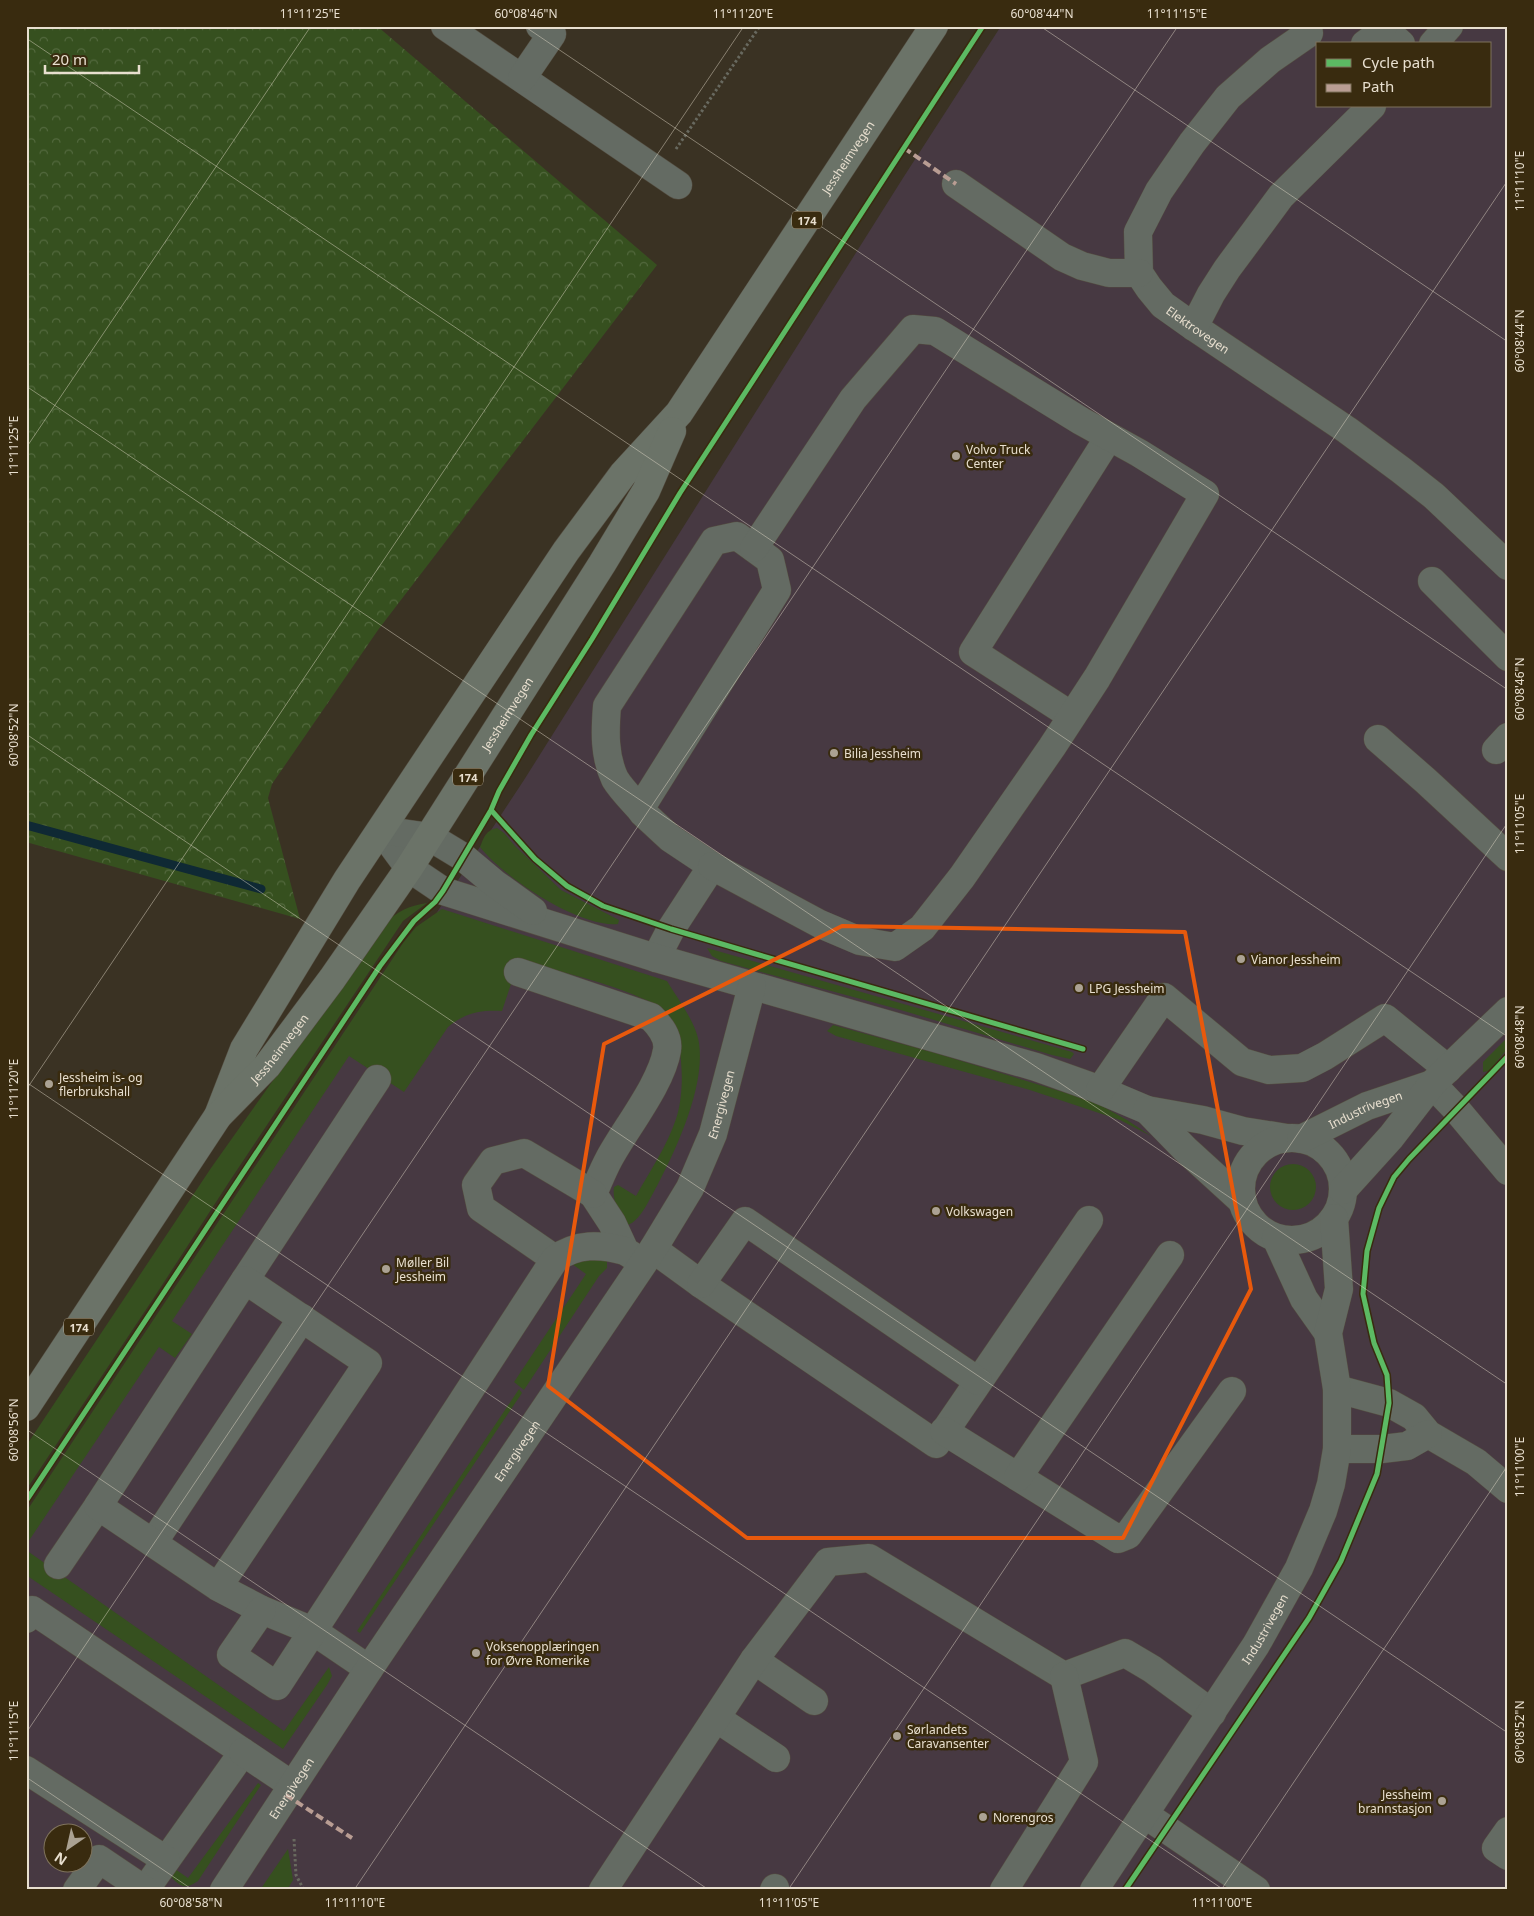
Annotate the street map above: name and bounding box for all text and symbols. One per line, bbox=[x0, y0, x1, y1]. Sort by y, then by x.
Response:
text: 11°11'25"E bbox=[280, 5, 340, 22]
text: 60°08'46"N bbox=[494, 5, 558, 22]
text: 11°11'20"E bbox=[713, 5, 773, 22]
text: 60°08'44"N bbox=[1010, 5, 1074, 22]
text: 11°11'15"E bbox=[1147, 5, 1207, 22]
scale bar bbox=[45, 42, 139, 74]
legend bbox=[1316, 42, 1492, 108]
text: 20 m bbox=[52, 49, 87, 69]
text: Cycle path bbox=[1362, 52, 1435, 72]
text: Path bbox=[1362, 76, 1394, 96]
street label: Jessheimvegen bbox=[817, 117, 878, 198]
text: 11°11'10"E bbox=[1511, 151, 1528, 211]
road number: 174 bbox=[792, 212, 822, 228]
street label: Elektrovegen bbox=[1163, 302, 1233, 357]
text: 60°08'44"N bbox=[1511, 309, 1528, 373]
text: 11°11'25"E bbox=[5, 416, 22, 476]
place label: Volvo Truck Center bbox=[966, 441, 1031, 472]
marker: Volvo Truck Center bbox=[950, 450, 962, 462]
text: 60°08'46"N bbox=[1511, 657, 1528, 721]
street label: Jessheimvegen bbox=[477, 674, 537, 755]
text: 60°08'52"N bbox=[5, 703, 22, 767]
place label: Bilia Jessheim bbox=[844, 745, 921, 762]
marker: Bilia Jessheim bbox=[828, 747, 840, 759]
road number: 174 bbox=[453, 769, 483, 786]
text: 11°11'05"E bbox=[1511, 794, 1528, 854]
place label: Vianor Jessheim bbox=[1251, 951, 1341, 968]
marker: Vianor Jessheim bbox=[1235, 953, 1247, 965]
place label: LPG Jessheim bbox=[1089, 980, 1164, 997]
marker: LPG Jessheim bbox=[1073, 982, 1085, 994]
text: 60°08'48"N bbox=[1511, 1005, 1528, 1069]
street label: Jessheimvegen bbox=[246, 1010, 312, 1088]
text: 11°11'20"E bbox=[5, 1059, 22, 1119]
street label: Energivegen bbox=[703, 1068, 738, 1142]
place label: Jessheim is- og flerbrukshall bbox=[58, 1069, 143, 1100]
marker: Jessheim is- og flerbrukshall bbox=[43, 1078, 55, 1090]
street label: Industrivegen bbox=[1325, 1086, 1404, 1133]
place label: Volkswagen bbox=[946, 1203, 1013, 1220]
marker: Volkswagen bbox=[930, 1205, 942, 1217]
place label: Møller Bil Jessheim bbox=[395, 1254, 449, 1285]
marker: Møller Bil Jessheim bbox=[380, 1263, 392, 1275]
road number: 174 bbox=[64, 1318, 94, 1335]
text: 60°08'56"N bbox=[5, 1398, 22, 1462]
street label: Energivegen bbox=[490, 1417, 544, 1485]
text: 11°11'00"E bbox=[1511, 1437, 1528, 1497]
street label: Industrivegen bbox=[1237, 1590, 1292, 1667]
place label: Voksenopplæringen for Øvre Romerike bbox=[486, 1638, 599, 1669]
marker: Voksenopplæringen for Øvre Romerike bbox=[470, 1647, 482, 1659]
text: 60°08'52"N bbox=[1511, 1700, 1528, 1764]
text: 11°11'15"E bbox=[5, 1701, 22, 1761]
place label: Sørlandets Caravansenter bbox=[907, 1721, 989, 1752]
marker: Sørlandets Caravansenter bbox=[891, 1730, 903, 1742]
street label: Energivegen bbox=[264, 1754, 317, 1822]
place label: Jessheim brannstasjon bbox=[1358, 1786, 1432, 1817]
marker: Jessheim brannstasjon bbox=[1436, 1795, 1448, 1807]
place label: Norengros bbox=[993, 1809, 1054, 1826]
marker: Norengros bbox=[977, 1811, 989, 1823]
north arrow bbox=[42, 1824, 92, 1874]
text: N bbox=[50, 1848, 70, 1870]
text: 60°08'58"N bbox=[159, 1894, 223, 1911]
text: 11°11'10"E bbox=[325, 1894, 385, 1911]
text: 11°11'05"E bbox=[759, 1894, 819, 1911]
text: 11°11'00"E bbox=[1192, 1894, 1252, 1911]

